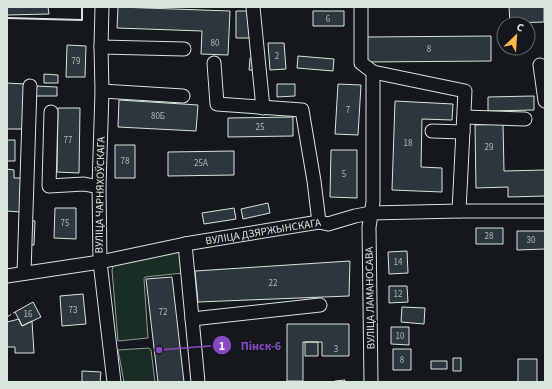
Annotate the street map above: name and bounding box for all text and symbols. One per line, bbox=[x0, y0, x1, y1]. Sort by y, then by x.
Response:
house number: 6 bbox=[326, 13, 331, 26]
north arrow bbox=[496, 16, 536, 56]
text: С bbox=[514, 19, 527, 36]
house number: 80 bbox=[211, 37, 220, 50]
house number: 8 bbox=[427, 43, 432, 56]
house number: 2 bbox=[275, 50, 280, 63]
house number: 79 bbox=[72, 55, 81, 68]
house number: 7 bbox=[346, 104, 351, 117]
house number: 80Б bbox=[151, 110, 165, 123]
house number: 25 bbox=[256, 121, 265, 134]
house number: 77 bbox=[64, 134, 73, 147]
street label: ВУЛІЦА ЧАРНЯХОЎСКАГА bbox=[91, 137, 109, 253]
house number: 18 bbox=[404, 137, 413, 150]
house number: 29 bbox=[485, 141, 494, 154]
house number: 78 bbox=[121, 155, 130, 168]
house number: 25А bbox=[194, 157, 208, 170]
house number: 5 bbox=[342, 168, 347, 181]
street label: ВУЛІЦА ДЗЯРЖЫНСКАГА bbox=[204, 214, 322, 248]
house number: 75 bbox=[61, 217, 70, 230]
house number: 28 bbox=[485, 230, 494, 243]
house number: 30 bbox=[527, 234, 536, 247]
street label: ВУЛІЦА ЛАМАНОСАВА bbox=[362, 247, 378, 349]
house number: 14 bbox=[394, 256, 403, 269]
house number: 22 bbox=[269, 277, 278, 290]
house number: 12 bbox=[394, 288, 403, 301]
house number: 73 bbox=[69, 304, 78, 317]
house number: 72 bbox=[159, 306, 168, 319]
house number: 16 bbox=[24, 308, 33, 321]
house number: 10 bbox=[396, 330, 405, 343]
callout: Пінск-6 bbox=[212, 333, 289, 357]
text: 1 bbox=[219, 338, 225, 355]
text: Пінск-6 bbox=[241, 338, 281, 355]
house number: 3 bbox=[334, 343, 339, 356]
house number: 8 bbox=[400, 354, 405, 367]

